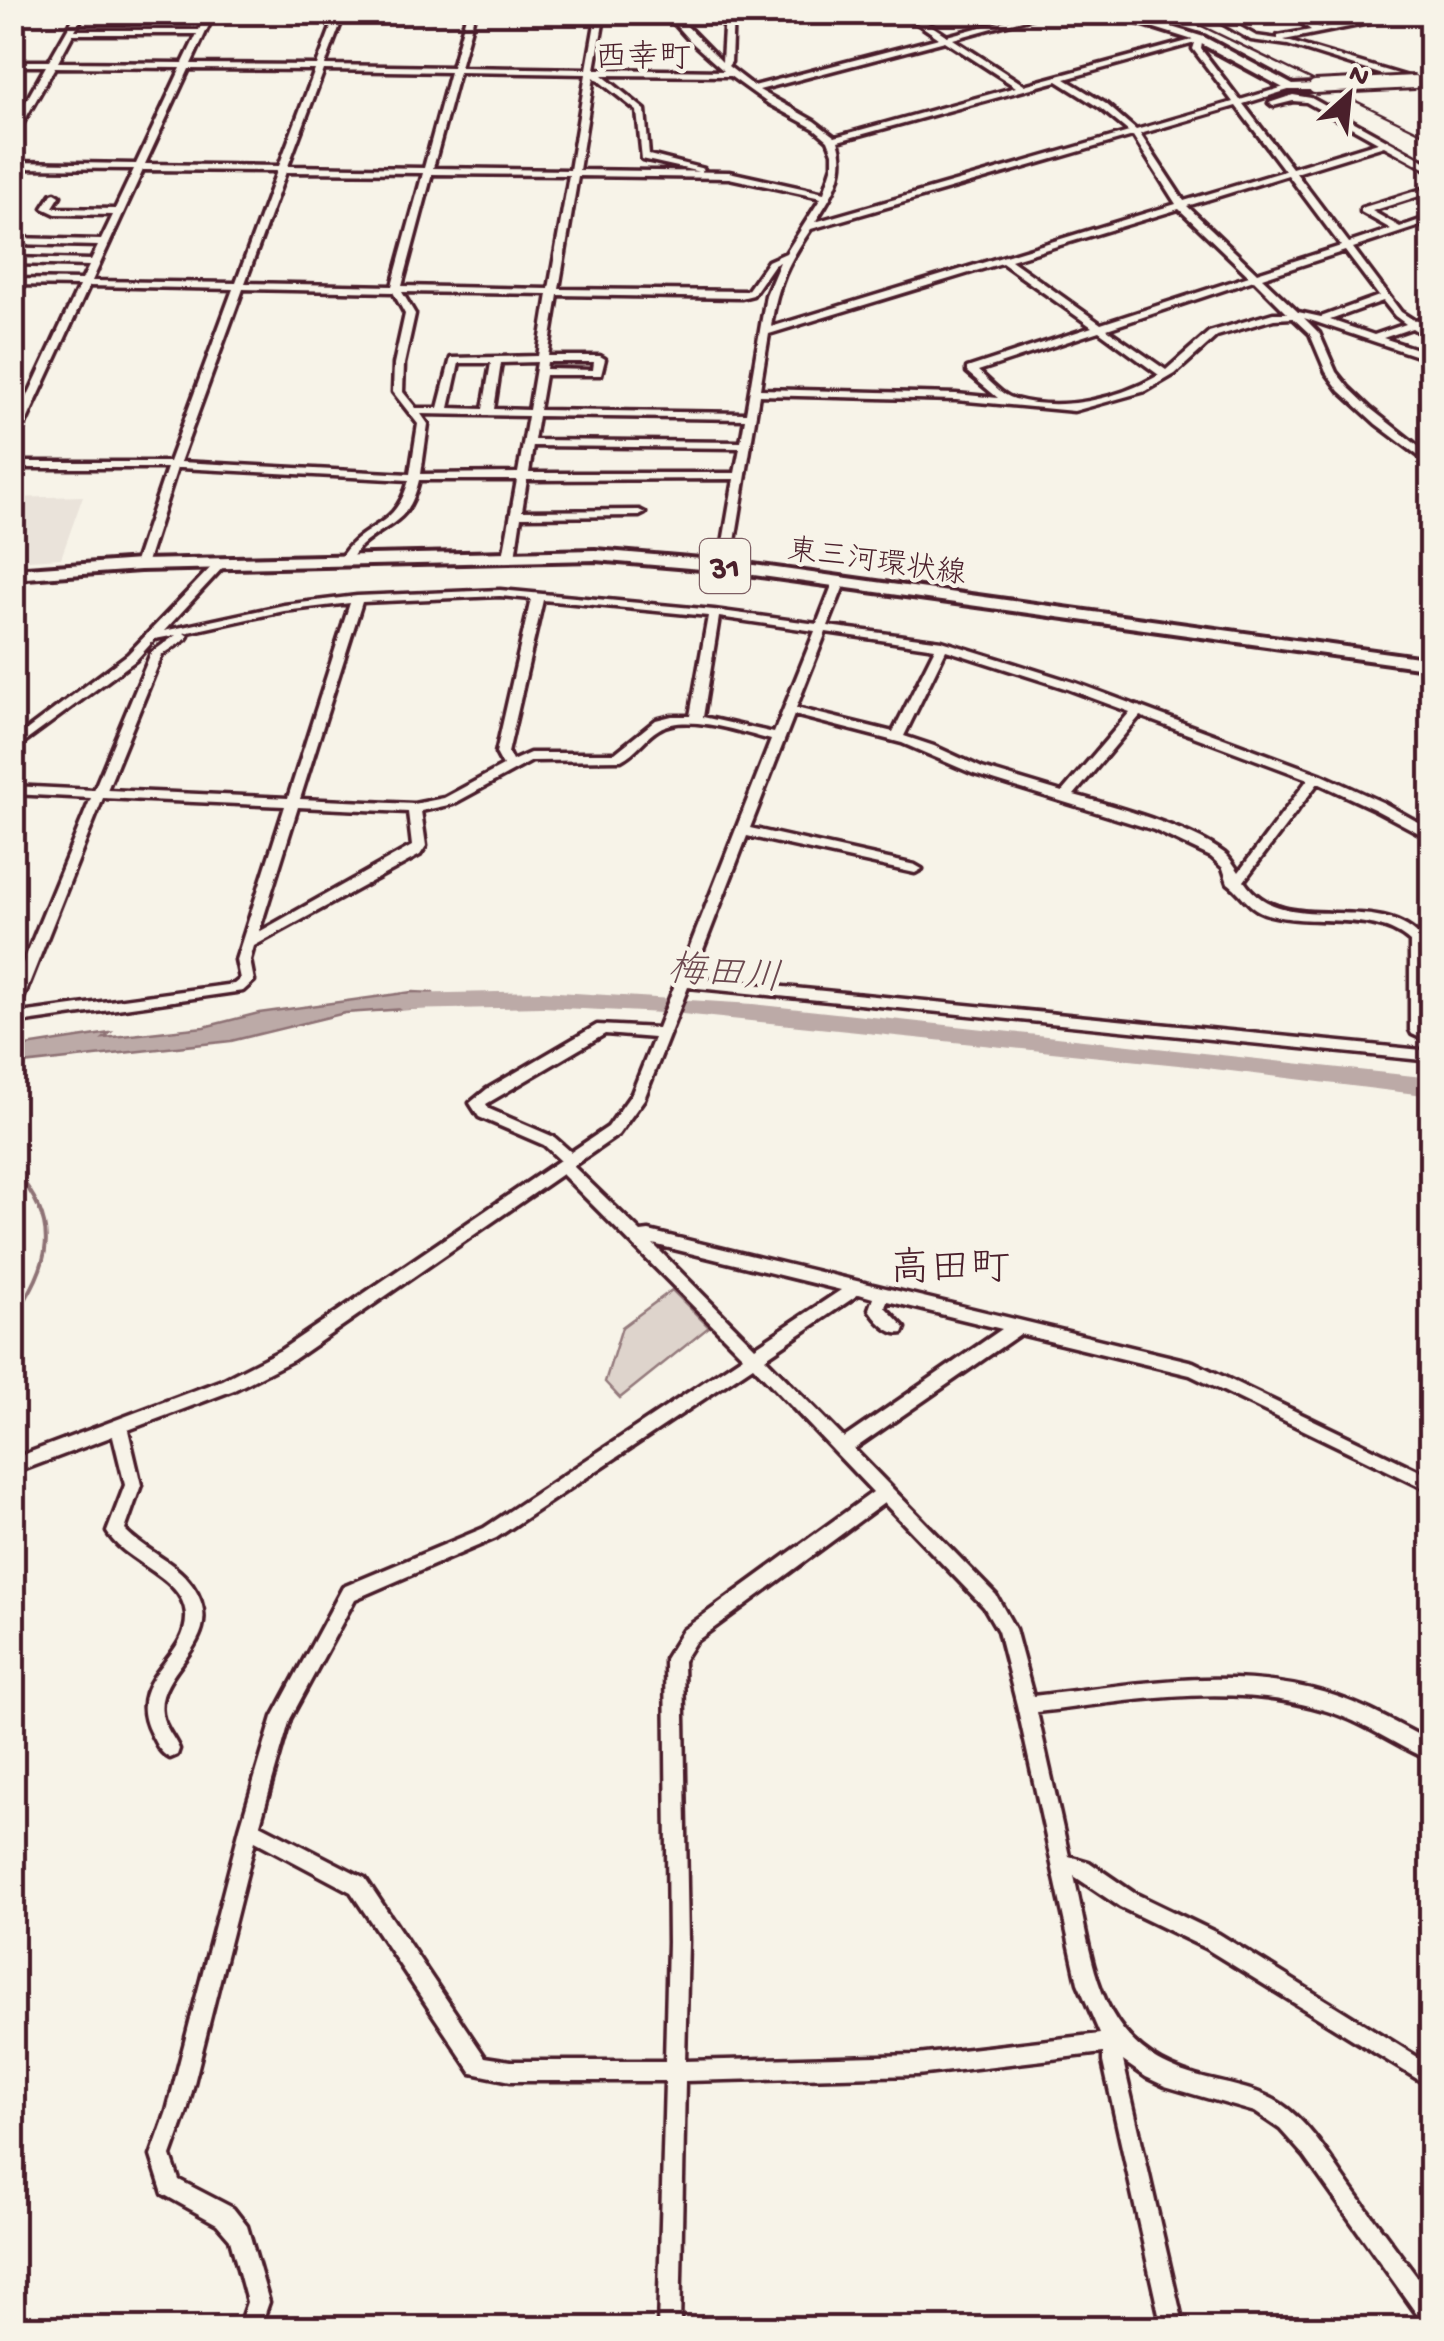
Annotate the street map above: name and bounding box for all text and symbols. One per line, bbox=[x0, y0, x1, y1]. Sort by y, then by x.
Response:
district label: 西幸町 bbox=[595, 39, 691, 79]
north arrow bbox=[1299, 45, 1399, 145]
text: N bbox=[1343, 58, 1374, 96]
street label: 東三河環状線 bbox=[785, 533, 968, 594]
road number: 31 bbox=[700, 539, 750, 593]
water label: 梅田川 bbox=[666, 948, 783, 1004]
district label: 高田町 bbox=[890, 1246, 1010, 1295]

